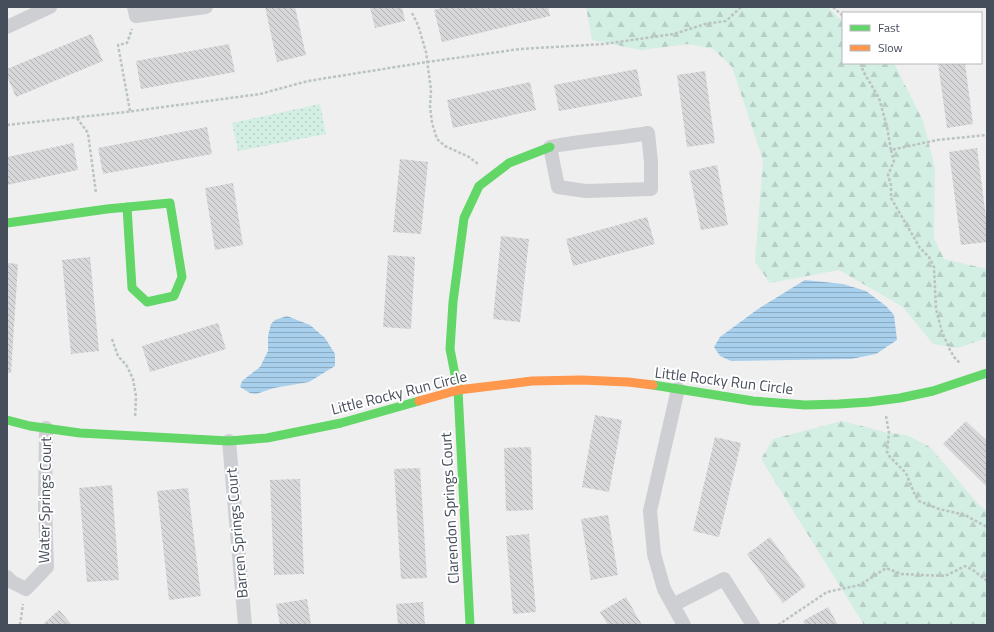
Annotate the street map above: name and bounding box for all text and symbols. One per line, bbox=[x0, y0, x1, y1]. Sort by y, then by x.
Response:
legend bbox=[842, 12, 982, 64]
text: Fast bbox=[878, 18, 901, 37]
text: Slow bbox=[878, 38, 903, 57]
street label: Little Rocky Run Circle bbox=[654, 361, 795, 400]
street label: Little Rocky Run Circle bbox=[329, 365, 469, 421]
street label: Clarendon Springs Court bbox=[434, 431, 465, 584]
street label: Water Springs Court bbox=[32, 436, 57, 564]
street label: Barren Springs Court bbox=[219, 466, 254, 599]

